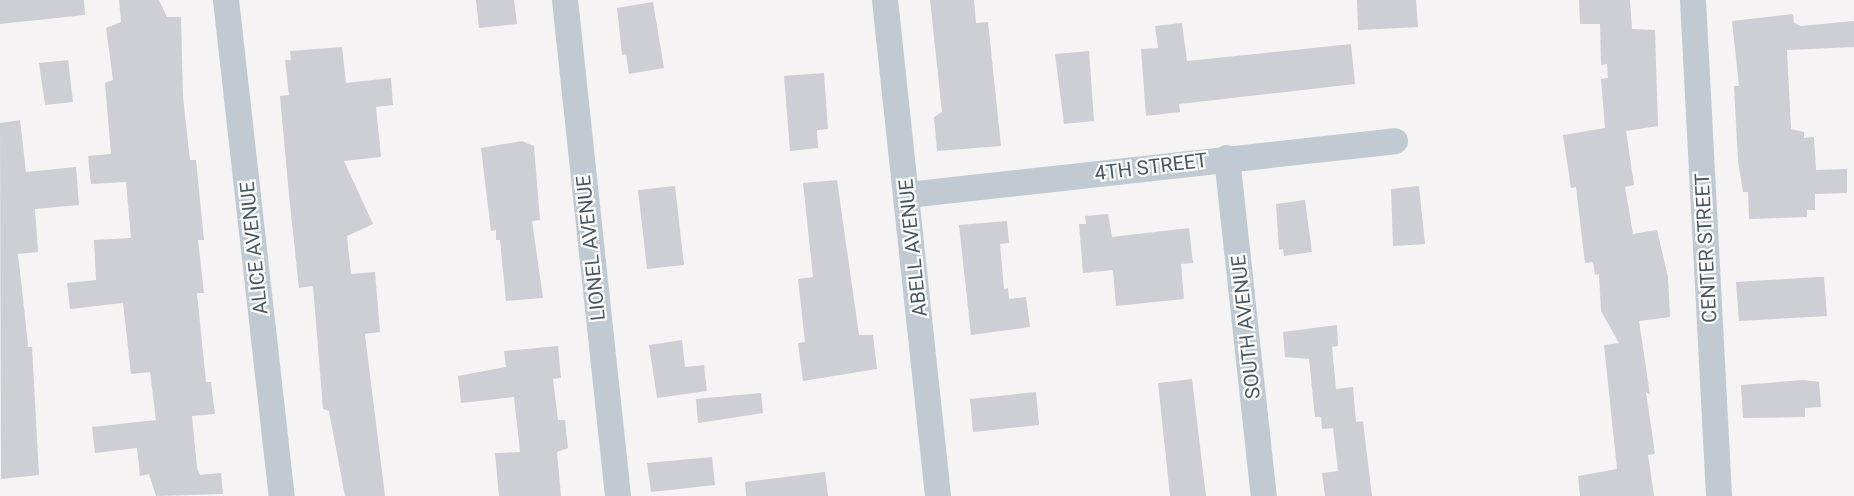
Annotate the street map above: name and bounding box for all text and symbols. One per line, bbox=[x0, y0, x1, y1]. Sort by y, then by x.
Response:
street label: 4TH STREET bbox=[1093, 148, 1209, 186]
street label: CENTER STREET bbox=[1690, 172, 1722, 324]
street label: LIONEL AVENUE bbox=[571, 174, 611, 322]
street label: ABELL AVENUE bbox=[894, 178, 932, 318]
street label: ALICE AVENUE bbox=[235, 180, 273, 316]
street label: SOUTH AVENUE bbox=[1227, 254, 1265, 400]

